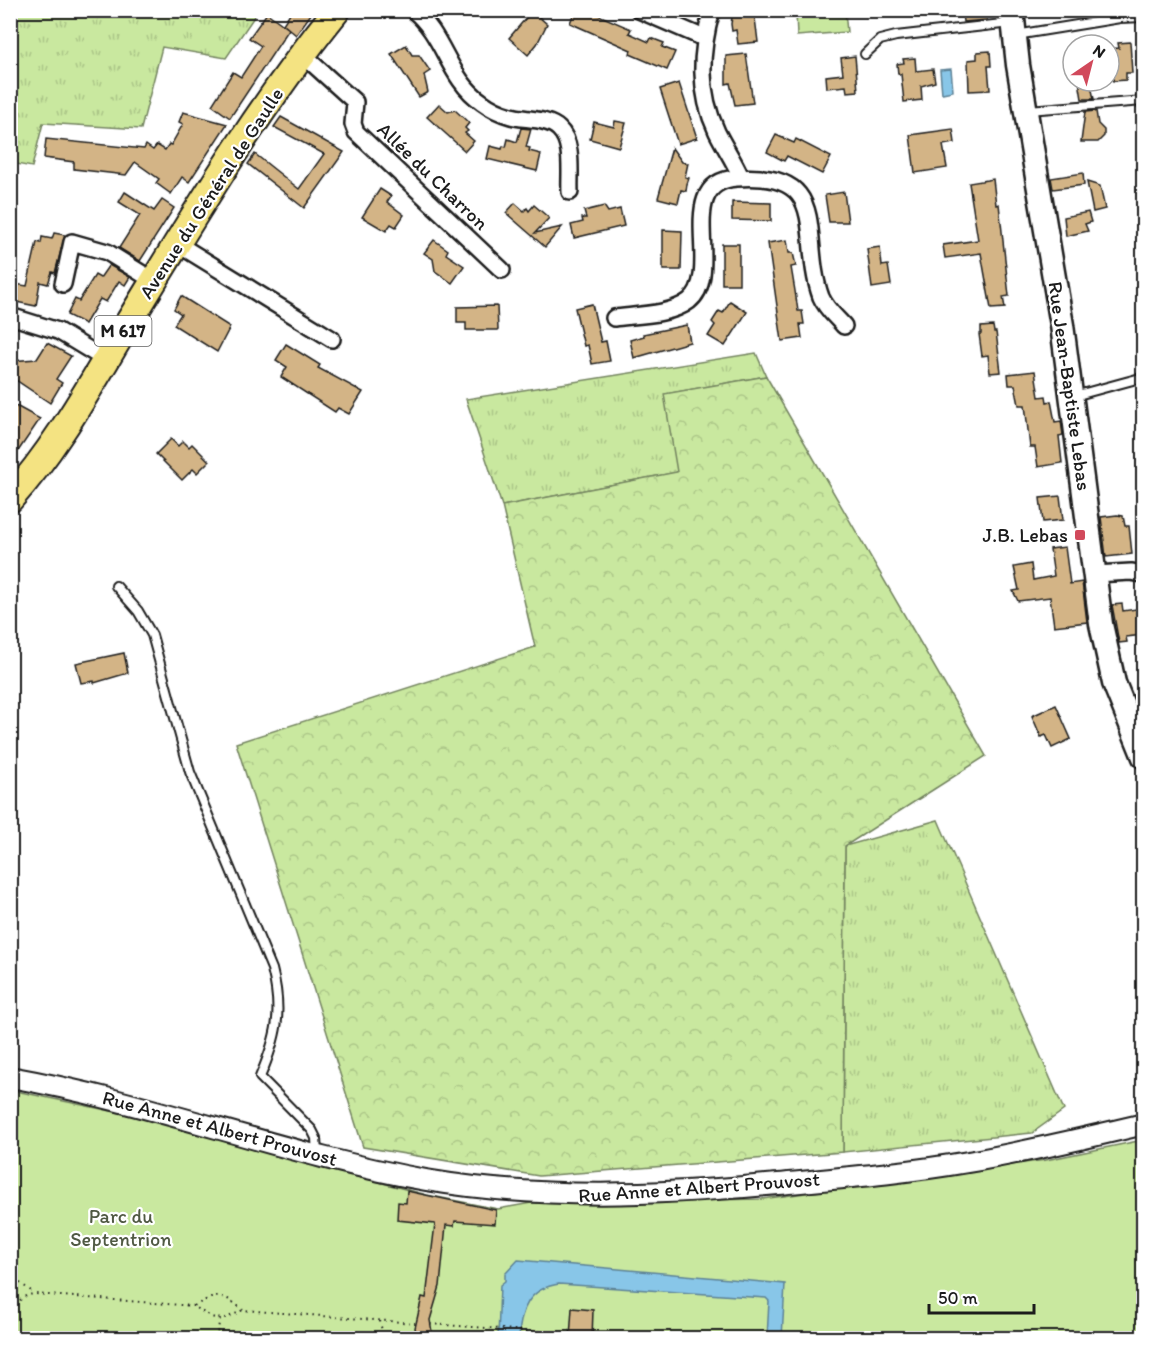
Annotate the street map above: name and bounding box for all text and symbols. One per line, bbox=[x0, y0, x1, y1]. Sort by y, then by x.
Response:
north arrow bbox=[1061, 33, 1121, 93]
text: N bbox=[1089, 40, 1109, 62]
street label: Avenue du Général de Gaulle bbox=[134, 83, 288, 303]
street label: Allée du Charron bbox=[373, 117, 493, 235]
street label: Rue Jean-Baptiste Lebas bbox=[1043, 280, 1097, 492]
road number: M 617 bbox=[94, 316, 152, 346]
place label: J.B. Lebas bbox=[982, 523, 1068, 547]
marker: J.B. Lebas bbox=[1073, 528, 1087, 542]
street label: Rue Anne et Albert Prouvost bbox=[100, 1085, 340, 1171]
street label: Rue Anne et Albert Prouvost bbox=[578, 1167, 821, 1207]
park label: Parc du Septentrion bbox=[70, 1204, 172, 1251]
scale bar bbox=[929, 1277, 1034, 1315]
text: 50 m bbox=[938, 1287, 978, 1309]

